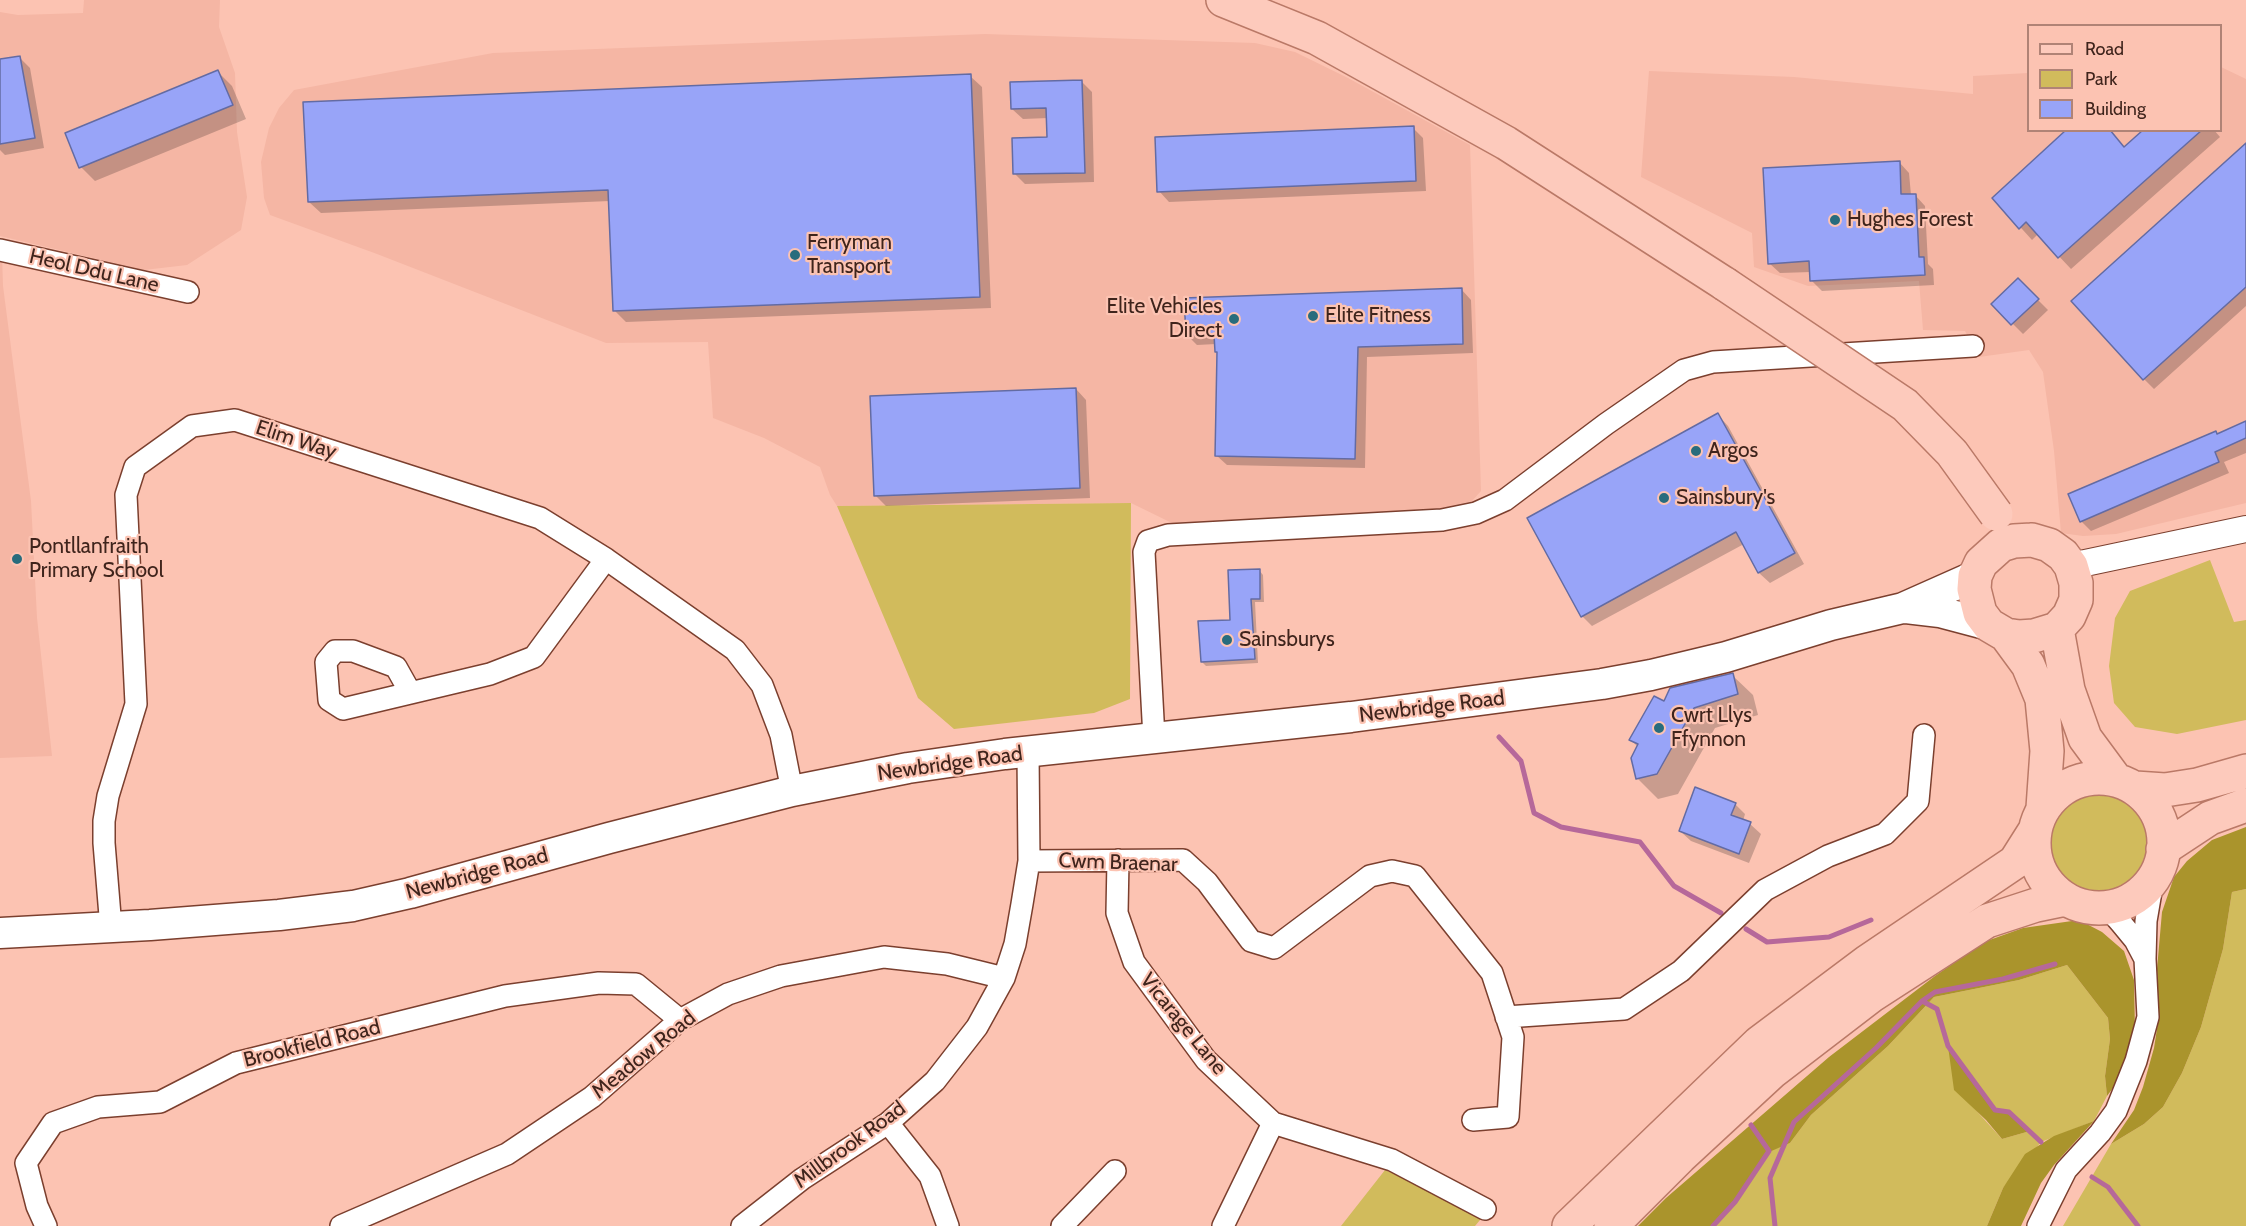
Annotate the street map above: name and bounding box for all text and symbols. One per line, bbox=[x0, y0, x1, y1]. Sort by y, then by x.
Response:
legend bbox=[2027, 24, 2222, 132]
text: Road bbox=[2085, 38, 2124, 60]
text: Park bbox=[2085, 68, 2117, 90]
text: Building bbox=[2085, 98, 2146, 120]
place label: Hughes Forest bbox=[1847, 207, 1973, 233]
marker: Hughes Forest bbox=[1828, 213, 1842, 227]
place label: Ferryman Transport bbox=[807, 230, 892, 280]
street label: Heol Ddu Lane bbox=[27, 244, 161, 298]
marker: Ferryman Transport bbox=[788, 248, 802, 262]
place label: Elite Vehicles Direct bbox=[1107, 294, 1222, 344]
place label: Elite Fitness bbox=[1325, 303, 1431, 329]
marker: Elite Fitness bbox=[1306, 309, 1320, 323]
marker: Elite Vehicles Direct bbox=[1227, 312, 1241, 326]
street label: Elim Way bbox=[252, 415, 340, 465]
place label: Argos bbox=[1708, 438, 1758, 464]
marker: Argos bbox=[1689, 444, 1703, 458]
place label: Sainsbury's bbox=[1676, 485, 1775, 511]
marker: Sainsbury's bbox=[1657, 491, 1671, 505]
place label: Pontllanfraith Primary School bbox=[29, 534, 164, 584]
marker: Pontllanfraith Primary School bbox=[10, 552, 24, 566]
place label: Sainsburys bbox=[1239, 627, 1335, 653]
marker: Sainsburys bbox=[1220, 633, 1234, 647]
street label: Newbridge Road bbox=[1358, 686, 1506, 728]
place label: Cwrt Llys Ffynnon bbox=[1671, 703, 1752, 753]
marker: Cwrt Llys Ffynnon bbox=[1652, 721, 1666, 735]
street label: Newbridge Road bbox=[876, 741, 1024, 787]
street label: Newbridge Road bbox=[403, 843, 551, 905]
street label: Cwm Braenar bbox=[1058, 848, 1178, 878]
street label: Vicarage Lane bbox=[1134, 968, 1232, 1080]
street label: Meadow Road bbox=[587, 1005, 701, 1105]
street label: Brookfield Road bbox=[241, 1015, 383, 1073]
street label: Millbrook Road bbox=[789, 1096, 911, 1194]

